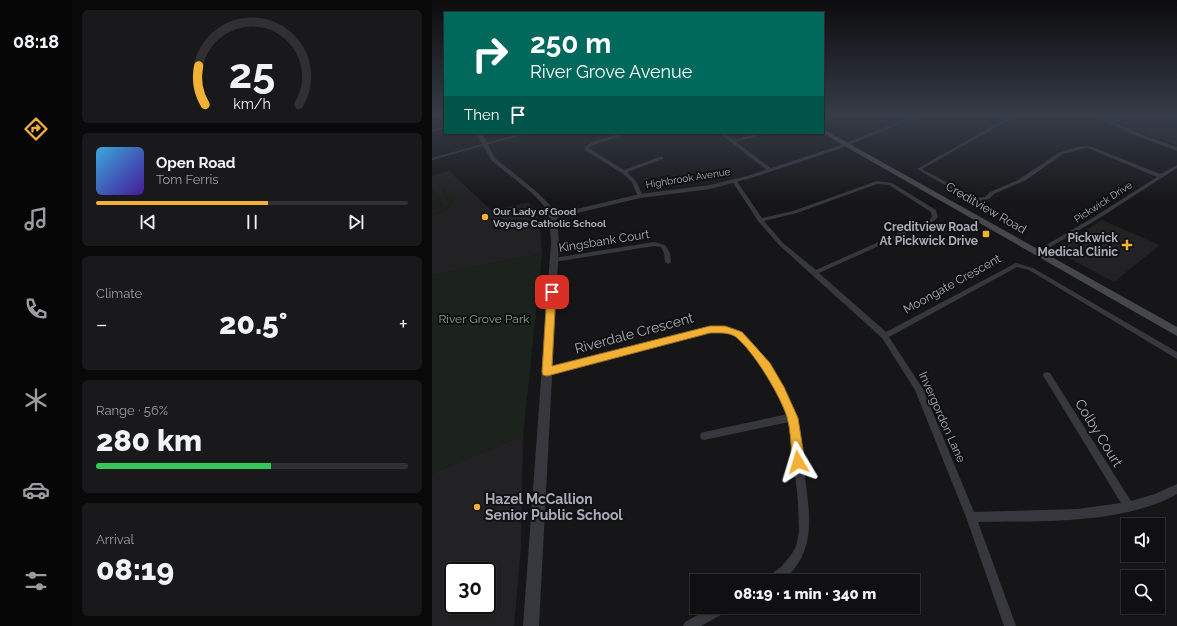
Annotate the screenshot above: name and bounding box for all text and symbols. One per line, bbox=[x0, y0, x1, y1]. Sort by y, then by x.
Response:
text: 250 m bbox=[530, 27, 611, 60]
icon: right bbox=[464, 28, 516, 80]
text: 08:18 bbox=[13, 31, 59, 52]
text: 25 bbox=[229, 48, 275, 97]
text: River Grove Avenue bbox=[530, 61, 692, 82]
text: km/h bbox=[233, 95, 271, 111]
icon: arrive bbox=[507, 104, 529, 126]
text: Then bbox=[464, 106, 499, 124]
icon: directions bbox=[22, 115, 50, 143]
text: Open Road bbox=[156, 154, 236, 172]
street label: Highbrook Avenue bbox=[645, 166, 731, 190]
text: Tom Ferris bbox=[156, 172, 219, 187]
street label: Creditview Road bbox=[943, 179, 1029, 237]
street label: Pickwick Drive bbox=[1072, 179, 1134, 225]
icon: music bbox=[22, 205, 50, 233]
place label: Our Lady of Good Voyage Catholic School bbox=[493, 206, 607, 229]
icon: previous bbox=[137, 211, 159, 233]
icon: pause bbox=[241, 211, 263, 233]
icon: next bbox=[345, 211, 367, 233]
marker: Our Lady of Good Voyage Catholic School bbox=[480, 212, 490, 222]
place label: Creditview Road At Pickwick Drive bbox=[879, 220, 978, 248]
street label: Kingsbank Court bbox=[558, 227, 650, 255]
marker: Creditview Road At Pickwick Drive bbox=[981, 229, 991, 239]
place label: Pickwick Medical Clinic bbox=[1038, 231, 1118, 259]
marker: Pickwick Medical Clinic bbox=[1121, 239, 1133, 251]
street label: Moongate Crescent bbox=[901, 251, 1003, 317]
pin bbox=[535, 275, 569, 309]
icon: arrive bbox=[541, 281, 563, 303]
text: Climate bbox=[96, 286, 142, 301]
icon: phone bbox=[22, 295, 50, 323]
text: 20.5° bbox=[219, 306, 288, 341]
street label: Riverdale Crescent bbox=[573, 309, 695, 357]
text: − bbox=[96, 311, 108, 337]
text: + bbox=[399, 311, 408, 337]
park label: River Grove Park bbox=[439, 312, 530, 326]
street label: Invergordon Lane bbox=[916, 369, 968, 465]
icon: climate bbox=[22, 386, 50, 414]
street label: Colby Court bbox=[1072, 396, 1126, 470]
text: Range · 56% bbox=[96, 403, 168, 418]
text: 280 km bbox=[96, 423, 202, 458]
position arrow bbox=[777, 441, 819, 483]
icon: car bbox=[22, 476, 50, 504]
place label: Hazel McCallion Senior Public School bbox=[485, 491, 623, 523]
marker: Hazel McCallion Senior Public School bbox=[472, 502, 482, 512]
map controls bbox=[1121, 518, 1165, 614]
button: sound bbox=[1121, 518, 1165, 562]
text: Arrival bbox=[96, 532, 134, 547]
text: 08:19 bbox=[96, 552, 174, 587]
speed limit sign: 30 bbox=[444, 562, 496, 614]
icon: filters bbox=[22, 567, 50, 595]
button: search bbox=[1121, 570, 1165, 614]
text: 08:19 · 1 min · 340 m bbox=[734, 585, 876, 603]

